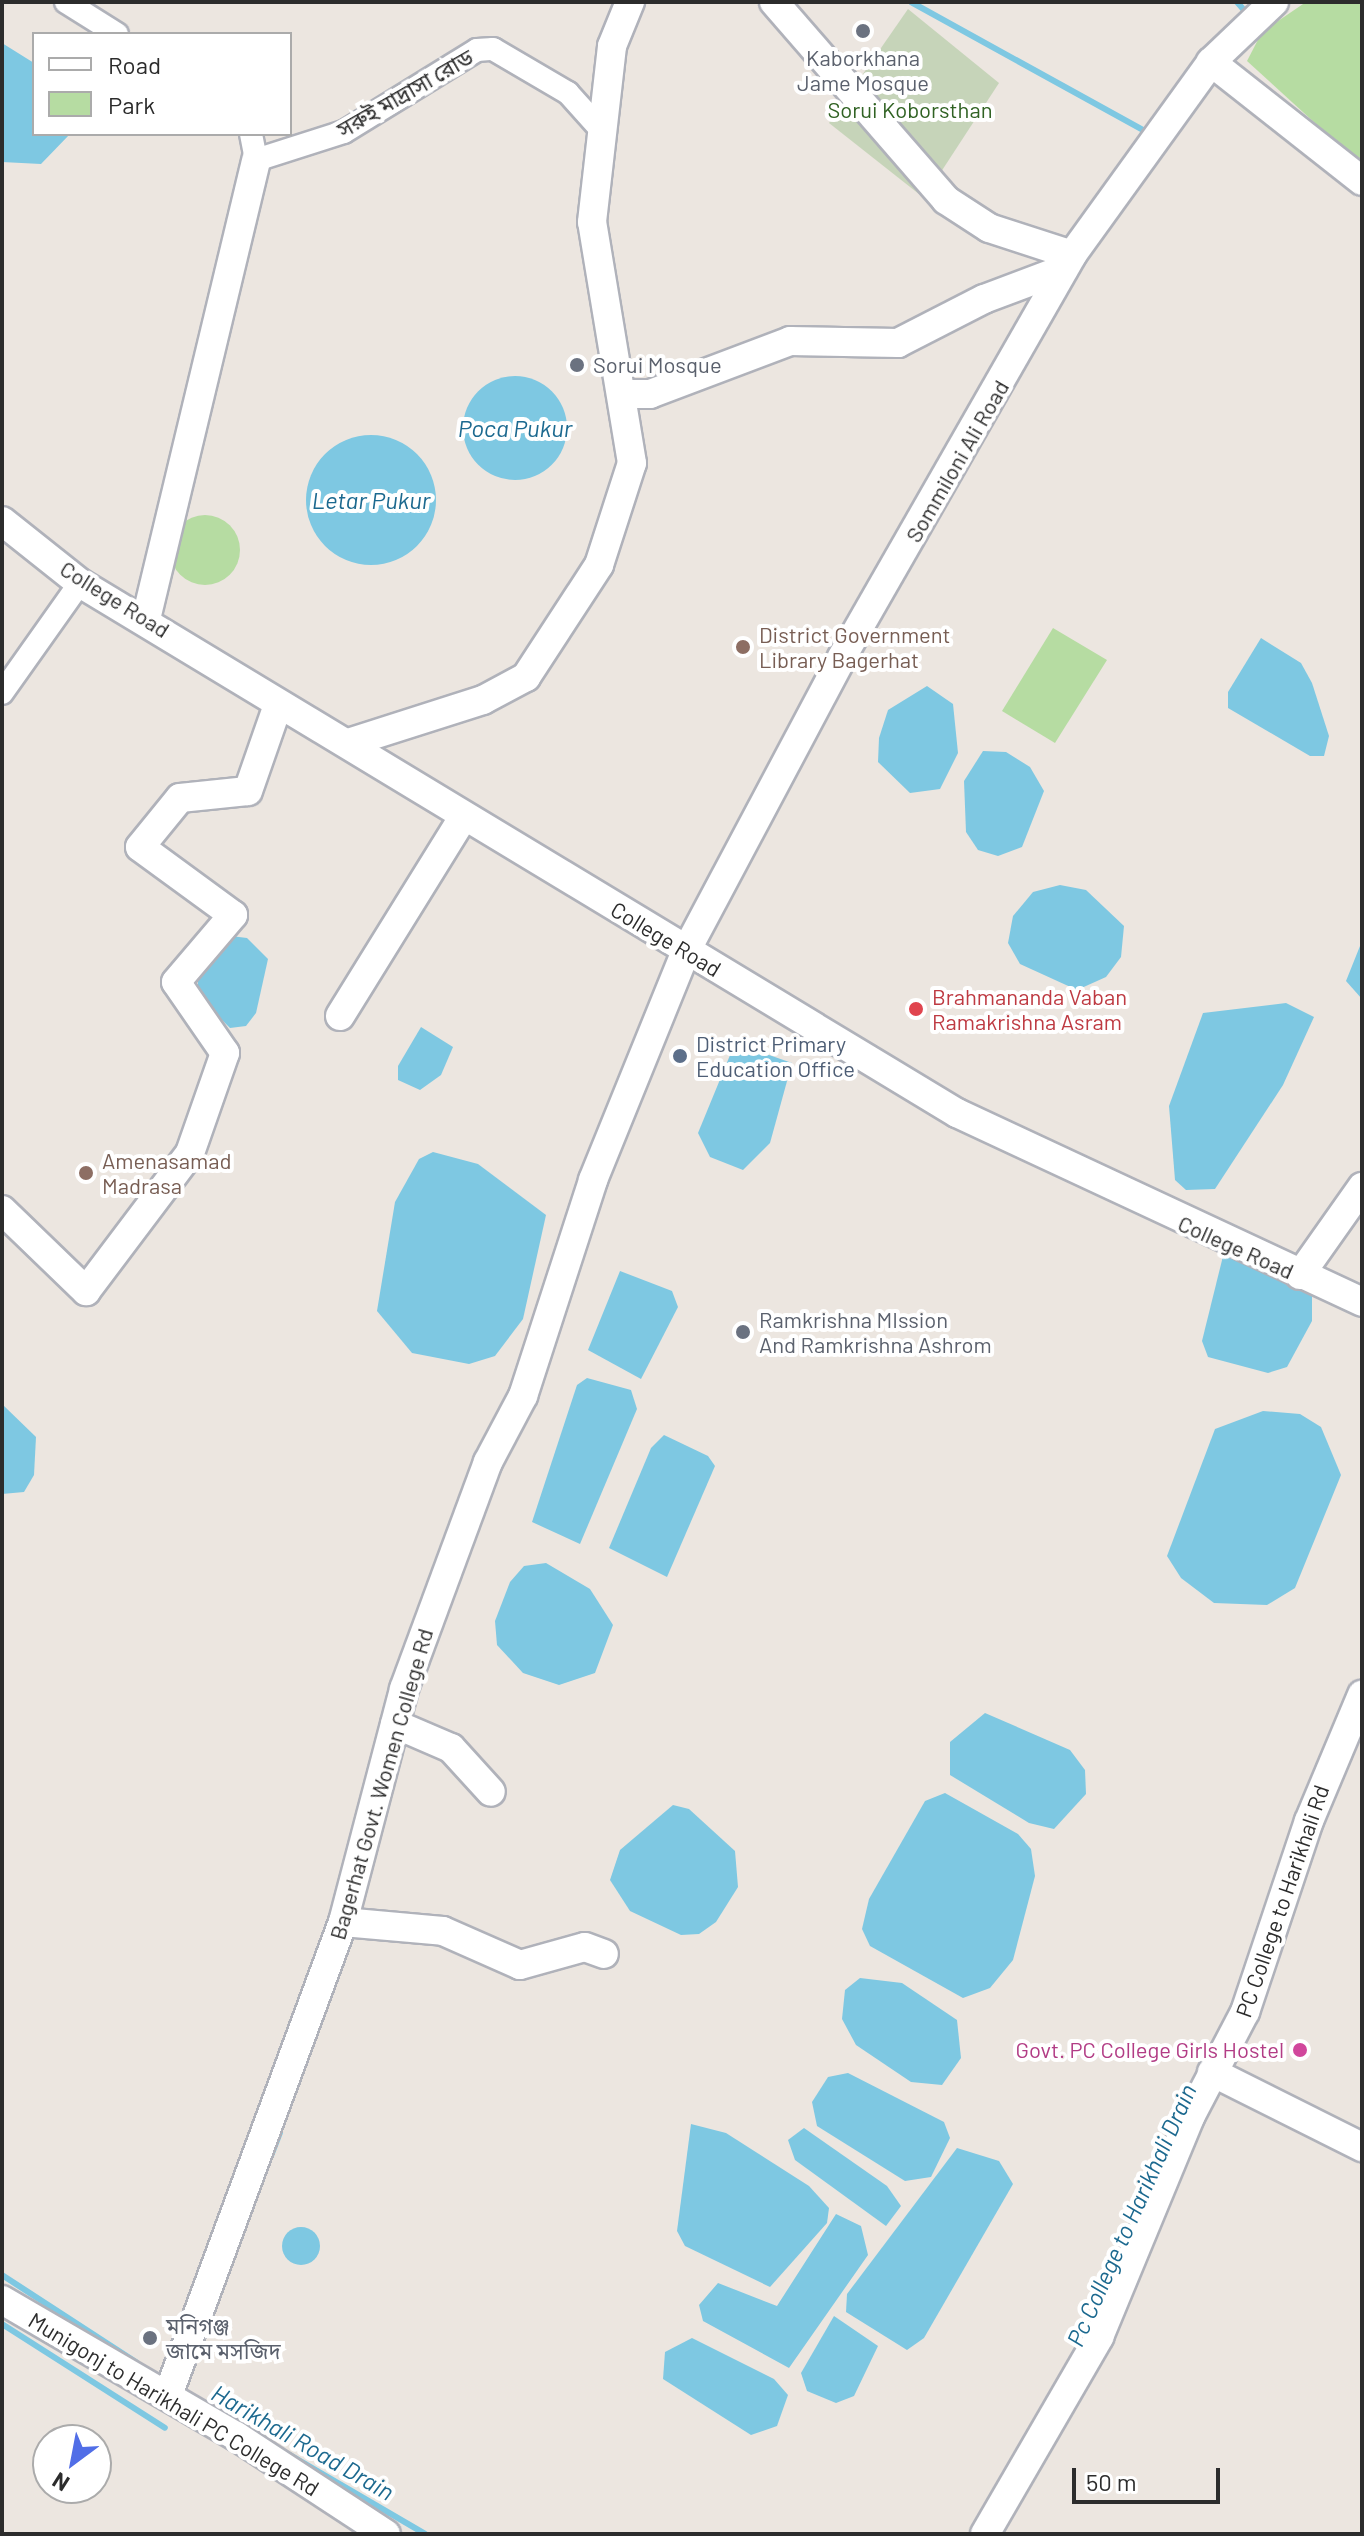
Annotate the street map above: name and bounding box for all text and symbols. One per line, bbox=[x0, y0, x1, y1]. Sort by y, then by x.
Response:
marker: Kaborkhana Jame Mosque bbox=[854, 22, 872, 40]
legend bbox=[32, 32, 292, 136]
street label: সরুই মাদ্রাসা রোড bbox=[332, 43, 478, 143]
place label: Kaborkhana Jame Mosque bbox=[797, 44, 929, 96]
text: Road bbox=[108, 50, 161, 79]
text: Park bbox=[108, 90, 155, 119]
park label: Sorui Koborsthan bbox=[827, 97, 993, 123]
place label: Sorui Mosque bbox=[593, 352, 722, 378]
marker: Sorui Mosque bbox=[568, 356, 586, 374]
street label: Sommiloni Ali Road bbox=[900, 375, 1014, 547]
water label: Poca Pukur bbox=[458, 414, 572, 442]
water label: Letar Pukur bbox=[312, 486, 430, 514]
street label: College Road bbox=[56, 555, 174, 643]
place label: District Government Library Bagerhat bbox=[759, 621, 951, 672]
marker: District Government Library Bagerhat bbox=[734, 638, 752, 656]
street label: College Road bbox=[606, 896, 726, 982]
place label: Brahmananda Vaban Ramakrishna Asram bbox=[932, 983, 1127, 1034]
marker: Brahmananda Vaban Ramakrishna Asram bbox=[907, 1000, 925, 1018]
place label: District Primary Education Office bbox=[696, 1030, 855, 1082]
marker: District Primary Education Office bbox=[671, 1047, 689, 1065]
place label: Amenasamad Madrasa bbox=[102, 1147, 231, 1198]
marker: Amenasamad Madrasa bbox=[77, 1164, 95, 1182]
street label: College Road bbox=[1174, 1210, 1298, 1284]
place label: Ramkrishna MIssion And Ramkrishna Ashrom bbox=[759, 1306, 992, 1358]
marker: Ramkrishna MIssion And Ramkrishna Ashrom bbox=[734, 1323, 752, 1341]
street label: Bagerhat Govt. Women College Rd bbox=[324, 1625, 438, 1943]
street label: PC College to Harikhali Rd bbox=[1230, 1781, 1334, 2021]
place label: Govt. PC College Girls Hostel bbox=[1016, 2037, 1284, 2063]
marker: Govt. PC College Girls Hostel bbox=[1291, 2041, 1309, 2059]
water label: Pc College to Harikhali Drain bbox=[1060, 2079, 1202, 2351]
street label: Munigonj to Harikhali PC College Rd bbox=[24, 2307, 324, 2501]
place label: মনিগঞ্জ জামে মসজিদ bbox=[166, 2312, 281, 2364]
marker: মনিগঞ্জ জামে মসজিদ bbox=[141, 2329, 159, 2347]
water label: Harikhali Road Drain bbox=[207, 2378, 399, 2506]
north arrow bbox=[32, 2424, 112, 2504]
scale bar bbox=[1076, 2452, 1224, 2502]
text: 50 m bbox=[1086, 2467, 1137, 2496]
text: N bbox=[47, 2468, 73, 2498]

